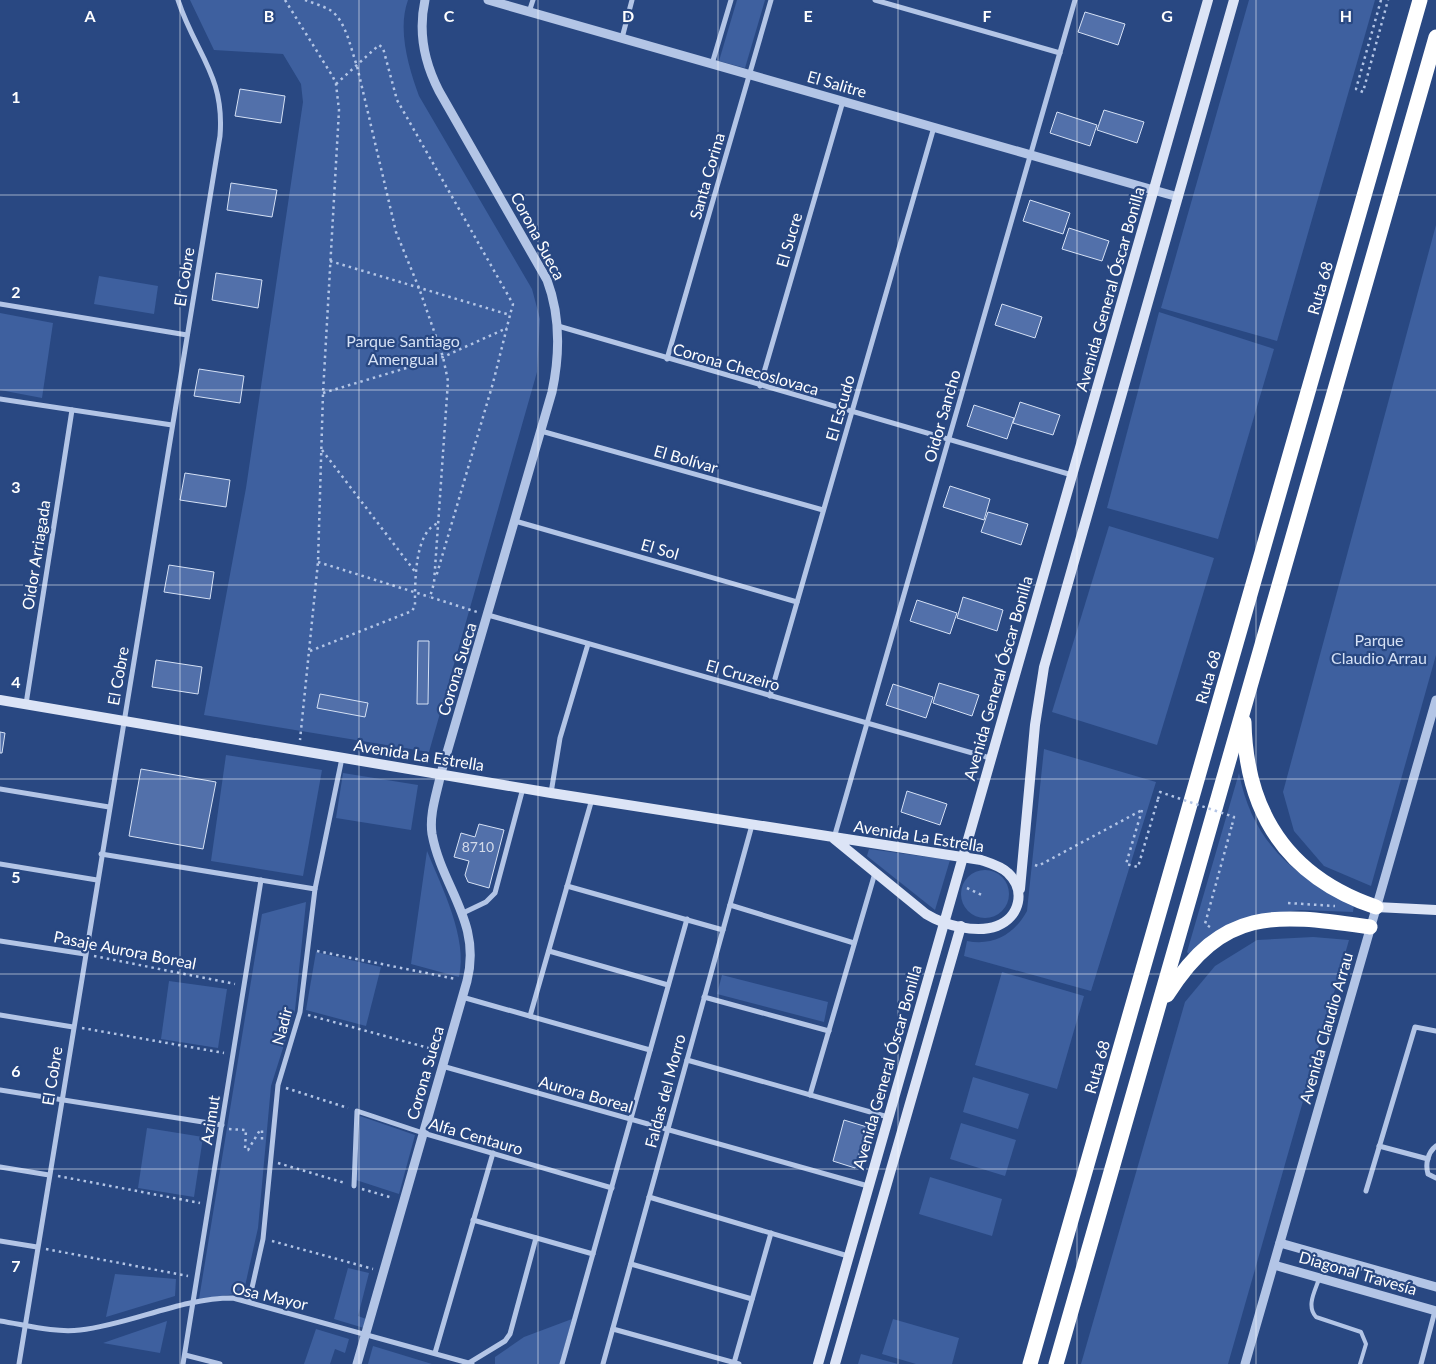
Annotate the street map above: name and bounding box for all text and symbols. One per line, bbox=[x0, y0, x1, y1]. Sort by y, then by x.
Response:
text: A bbox=[83, 6, 96, 25]
text: B bbox=[264, 6, 274, 25]
text: C bbox=[444, 6, 455, 25]
text: D bbox=[622, 6, 634, 25]
text: E bbox=[803, 6, 813, 25]
text: F bbox=[982, 6, 992, 25]
text: G bbox=[1161, 6, 1173, 25]
text: H bbox=[1340, 6, 1352, 25]
street label: El Salitre bbox=[805, 66, 869, 101]
text: 1 bbox=[11, 87, 21, 106]
street label: Santa Corina bbox=[685, 130, 728, 221]
street label: Avenida General Óscar Bonilla bbox=[1071, 184, 1148, 393]
street label: Corona Sueca bbox=[507, 189, 570, 283]
street label: El Sucre bbox=[772, 210, 805, 269]
street label: El Cobre bbox=[169, 246, 198, 308]
street label: Ruta 68 bbox=[1303, 259, 1336, 317]
text: 2 bbox=[11, 282, 21, 301]
park label: Parque Santiago Amengual bbox=[346, 331, 460, 368]
street label: Corona Checoslovaca bbox=[671, 339, 821, 398]
street label: Oidor Sancho bbox=[919, 367, 964, 464]
street label: El Escudo bbox=[821, 373, 858, 443]
street label: El Bolívar bbox=[652, 440, 721, 477]
text: 3 bbox=[11, 477, 21, 496]
street label: Oidor Arriagada bbox=[17, 499, 54, 611]
street label: El Sol bbox=[639, 534, 681, 563]
street label: Avenida General Óscar Bonilla bbox=[959, 573, 1036, 782]
street label: Corona Sueca bbox=[433, 620, 480, 718]
park label: Parque Claudio Arrau bbox=[1331, 630, 1427, 667]
street label: El Cobre bbox=[103, 645, 132, 707]
street label: Ruta 68 bbox=[1191, 648, 1224, 706]
street label: El Cruzeiro bbox=[704, 655, 782, 694]
text: 4 bbox=[11, 672, 21, 691]
street label: Avenida La Estrella bbox=[352, 735, 486, 774]
street label: Avenida La Estrella bbox=[852, 816, 986, 855]
house number: 8710 bbox=[462, 838, 494, 855]
text: 5 bbox=[11, 867, 21, 886]
street label: Pasaje Aurora Boreal bbox=[52, 926, 198, 973]
street label: Avenida Claudio Arrau bbox=[1295, 950, 1356, 1106]
street label: Avenida General Óscar Bonilla bbox=[848, 962, 925, 1171]
street label: Nadir bbox=[267, 1005, 296, 1047]
street label: Corona Sueca bbox=[402, 1024, 447, 1122]
street label: Faldas del Morro bbox=[640, 1032, 689, 1150]
street label: Ruta 68 bbox=[1080, 1038, 1113, 1096]
street label: El Cobre bbox=[37, 1045, 66, 1107]
text: 6 bbox=[11, 1061, 21, 1080]
street label: Aurora Boreal bbox=[537, 1071, 635, 1116]
street label: Azimut bbox=[196, 1094, 223, 1146]
street label: Alfa Centauro bbox=[427, 1113, 525, 1158]
street label: Diagonal Travesía bbox=[1297, 1247, 1419, 1298]
text: 7 bbox=[11, 1256, 21, 1275]
street label: Osa Mayor bbox=[230, 1278, 310, 1313]

